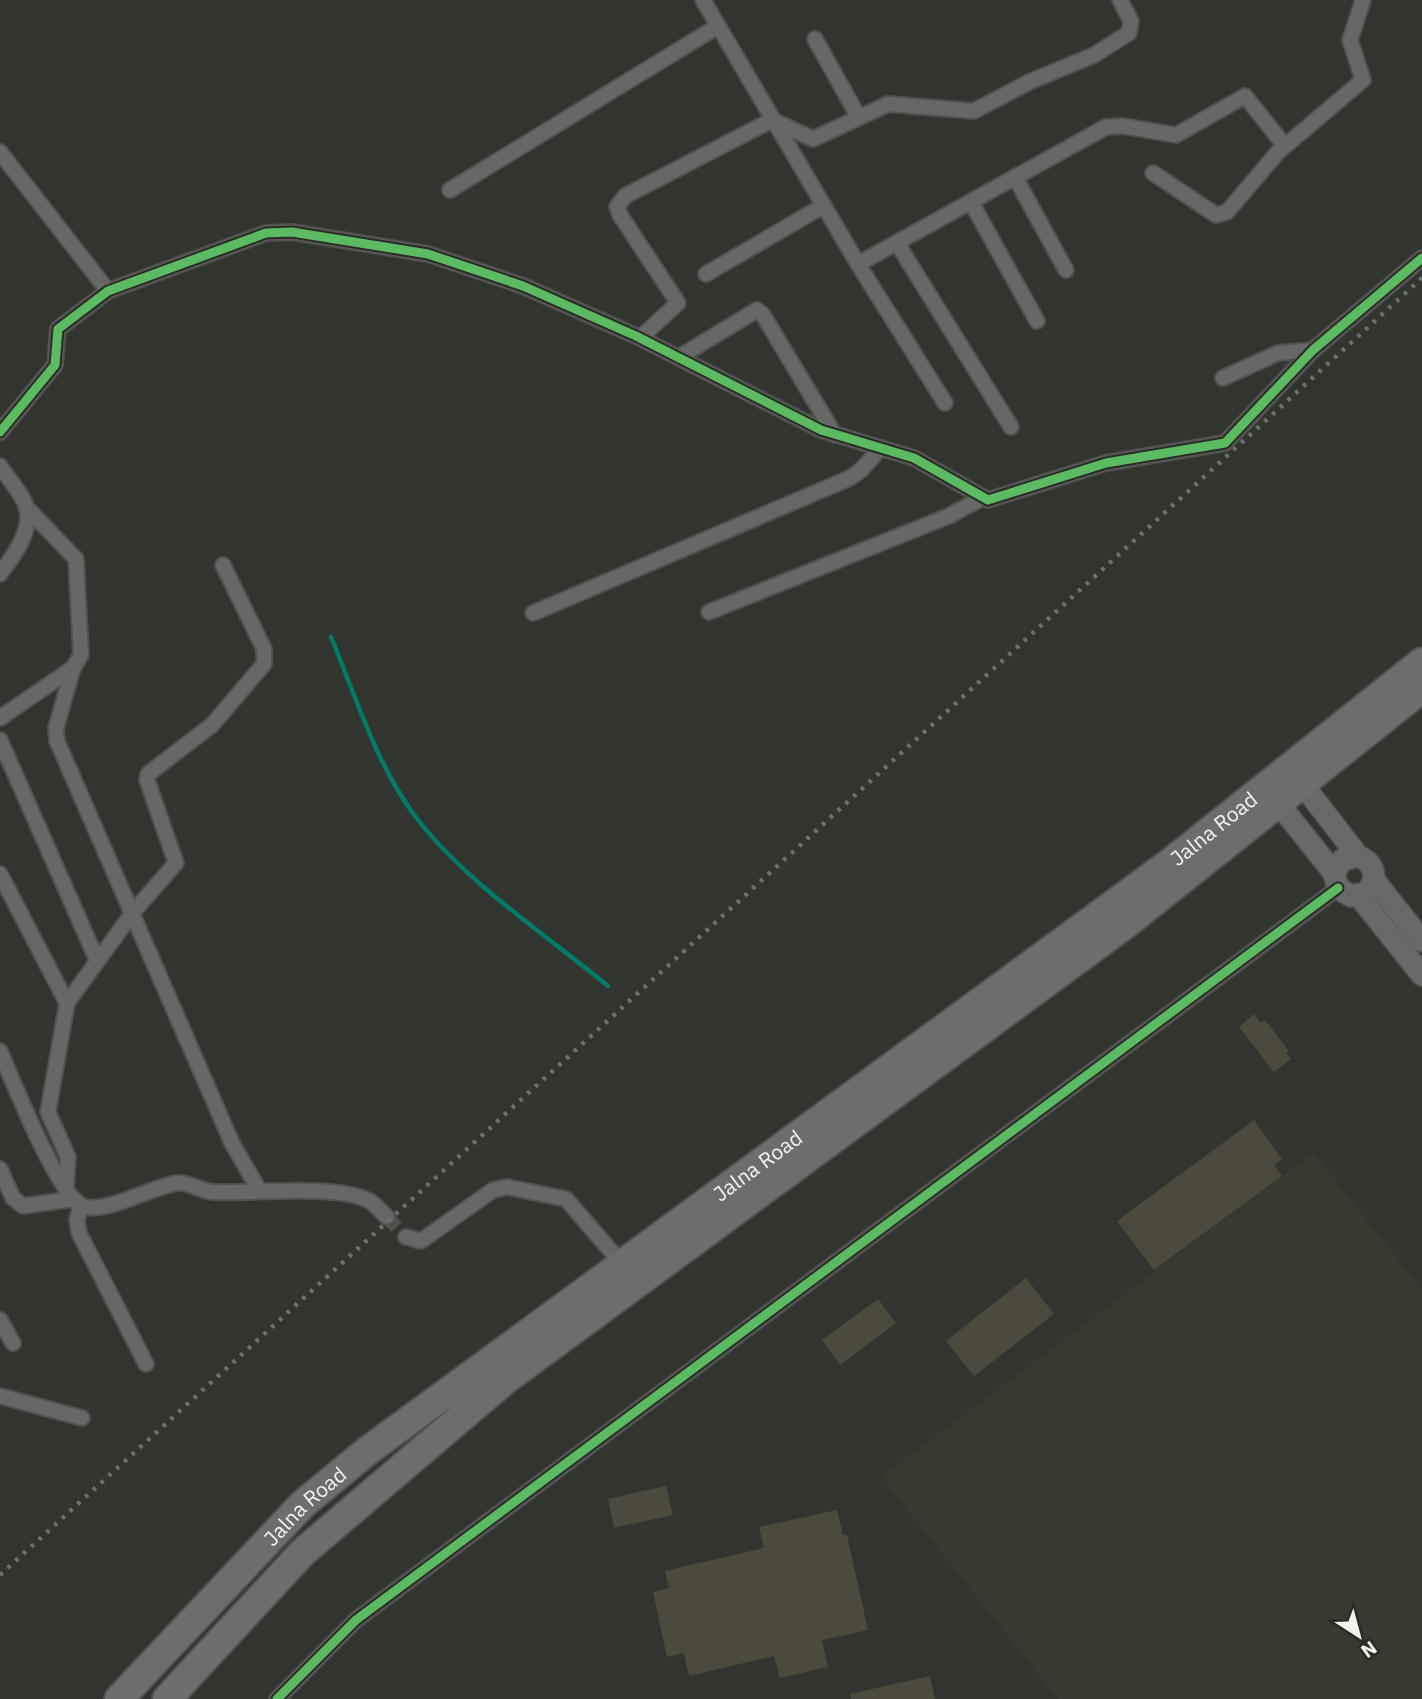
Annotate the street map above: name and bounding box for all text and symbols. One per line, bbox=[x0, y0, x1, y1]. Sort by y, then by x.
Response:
street label: Jalna Road bbox=[1164, 785, 1263, 872]
street label: Jalna Road bbox=[707, 1123, 808, 1207]
street label: Jalna Road bbox=[257, 1460, 352, 1552]
north arrow bbox=[1324, 1601, 1394, 1671]
text: N bbox=[1356, 1636, 1382, 1664]

